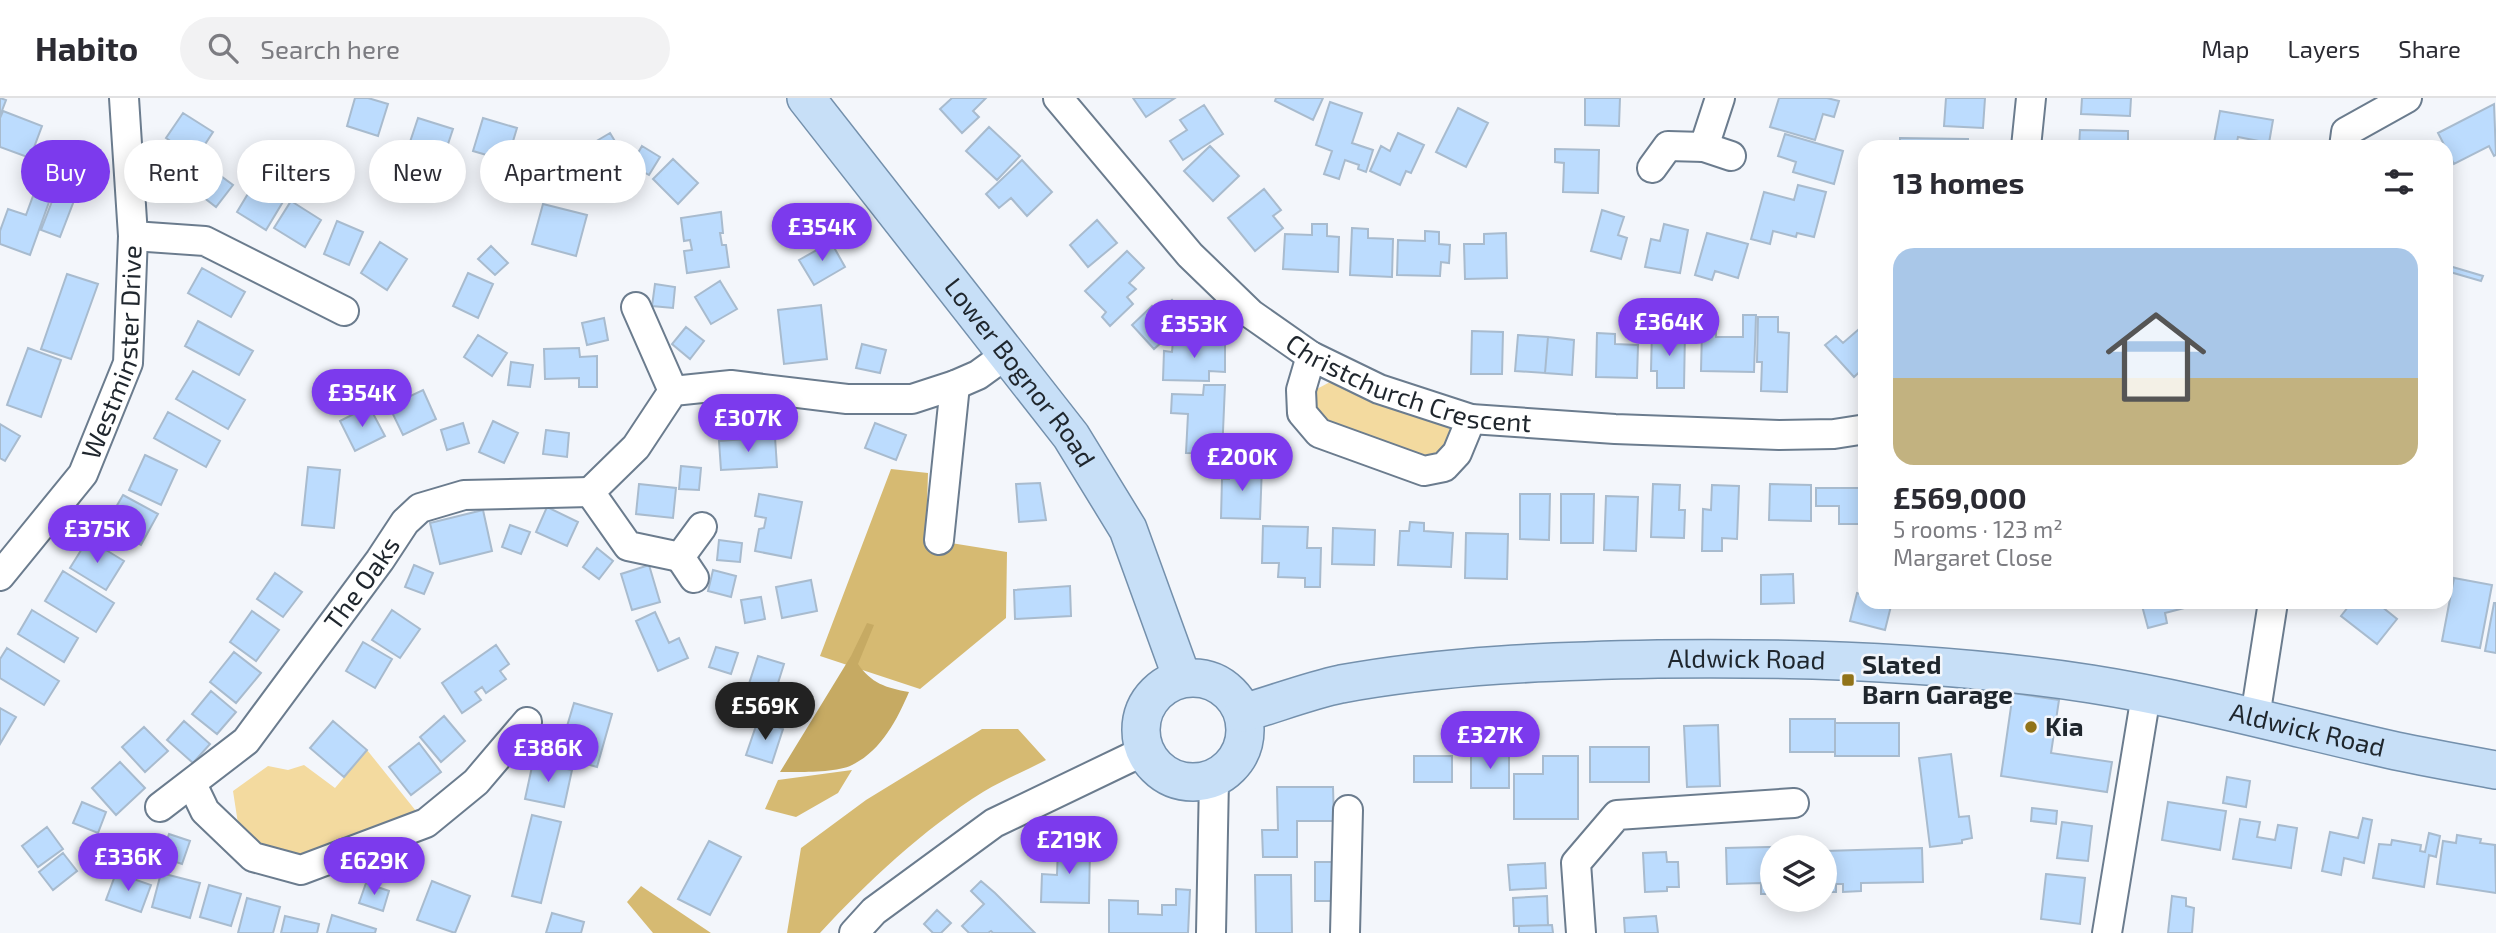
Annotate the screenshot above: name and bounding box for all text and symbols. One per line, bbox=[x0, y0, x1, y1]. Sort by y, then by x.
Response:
search box bbox=[180, 17, 670, 80]
text: Habito bbox=[35, 28, 138, 68]
icon: search bbox=[204, 29, 242, 67]
text: Search here bbox=[260, 33, 400, 64]
text: Map bbox=[2201, 34, 2249, 63]
text: Layers bbox=[2287, 34, 2360, 63]
text: Share bbox=[2398, 34, 2461, 63]
chip: Buy bbox=[21, 140, 110, 203]
chip: Rent bbox=[124, 140, 223, 203]
chip: Filters bbox=[237, 140, 355, 203]
chip: New bbox=[369, 140, 466, 203]
chip: Apartment bbox=[480, 140, 646, 203]
icon: filters bbox=[2380, 163, 2418, 201]
text: 13 homes bbox=[1893, 164, 2024, 200]
pin: £354K bbox=[773, 204, 871, 263]
text: £354K bbox=[788, 212, 856, 240]
street label: Westminster Drive bbox=[74, 245, 147, 463]
street label: Lower Bognor Road bbox=[939, 271, 1103, 472]
icon: home bbox=[2093, 294, 2219, 420]
pin: £364K bbox=[1620, 299, 1718, 358]
pin: £353K bbox=[1145, 300, 1243, 360]
text: £364K bbox=[1634, 307, 1704, 335]
text: £353K bbox=[1161, 309, 1227, 337]
street label: Christchurch Crescent bbox=[1281, 326, 1533, 437]
pin: £354K bbox=[313, 370, 411, 429]
text: £354K bbox=[328, 378, 396, 406]
pin: £307K bbox=[699, 394, 797, 454]
text: £307K bbox=[714, 403, 782, 431]
pin: £200K bbox=[1193, 434, 1291, 493]
text: £200K bbox=[1207, 442, 1277, 470]
text: £569,000 bbox=[1893, 479, 2027, 515]
pin: £375K bbox=[48, 505, 146, 565]
text: £375K bbox=[64, 514, 130, 542]
text: 5 rooms · 123 m² bbox=[1893, 515, 2063, 543]
street label: The Oaks bbox=[317, 530, 405, 636]
text: Margaret Close bbox=[1893, 543, 2052, 571]
street label: Aldwick Road bbox=[1667, 642, 1826, 674]
place label: Slated Barn Garage bbox=[1862, 648, 2013, 709]
marker: Slated Barn Garage bbox=[1840, 672, 1856, 688]
pin: £569K bbox=[716, 682, 814, 742]
text: £569K bbox=[731, 691, 799, 719]
street label: Aldwick Road bbox=[2227, 695, 2388, 762]
place label: Kia bbox=[2045, 710, 2083, 741]
pin: £327K bbox=[1441, 712, 1539, 771]
marker: Kia bbox=[2023, 719, 2039, 735]
text: £327K bbox=[1457, 720, 1523, 748]
pin: £386K bbox=[499, 724, 597, 784]
text: £386K bbox=[514, 733, 583, 761]
pin: £219K bbox=[1020, 816, 1118, 876]
text: £219K bbox=[1037, 825, 1101, 853]
pin: £336K bbox=[79, 834, 177, 893]
map controls bbox=[1760, 835, 1837, 912]
button: layers bbox=[1760, 835, 1837, 912]
pin: £629K bbox=[325, 838, 423, 897]
text: £336K bbox=[94, 842, 162, 870]
text: £629K bbox=[340, 846, 408, 874]

